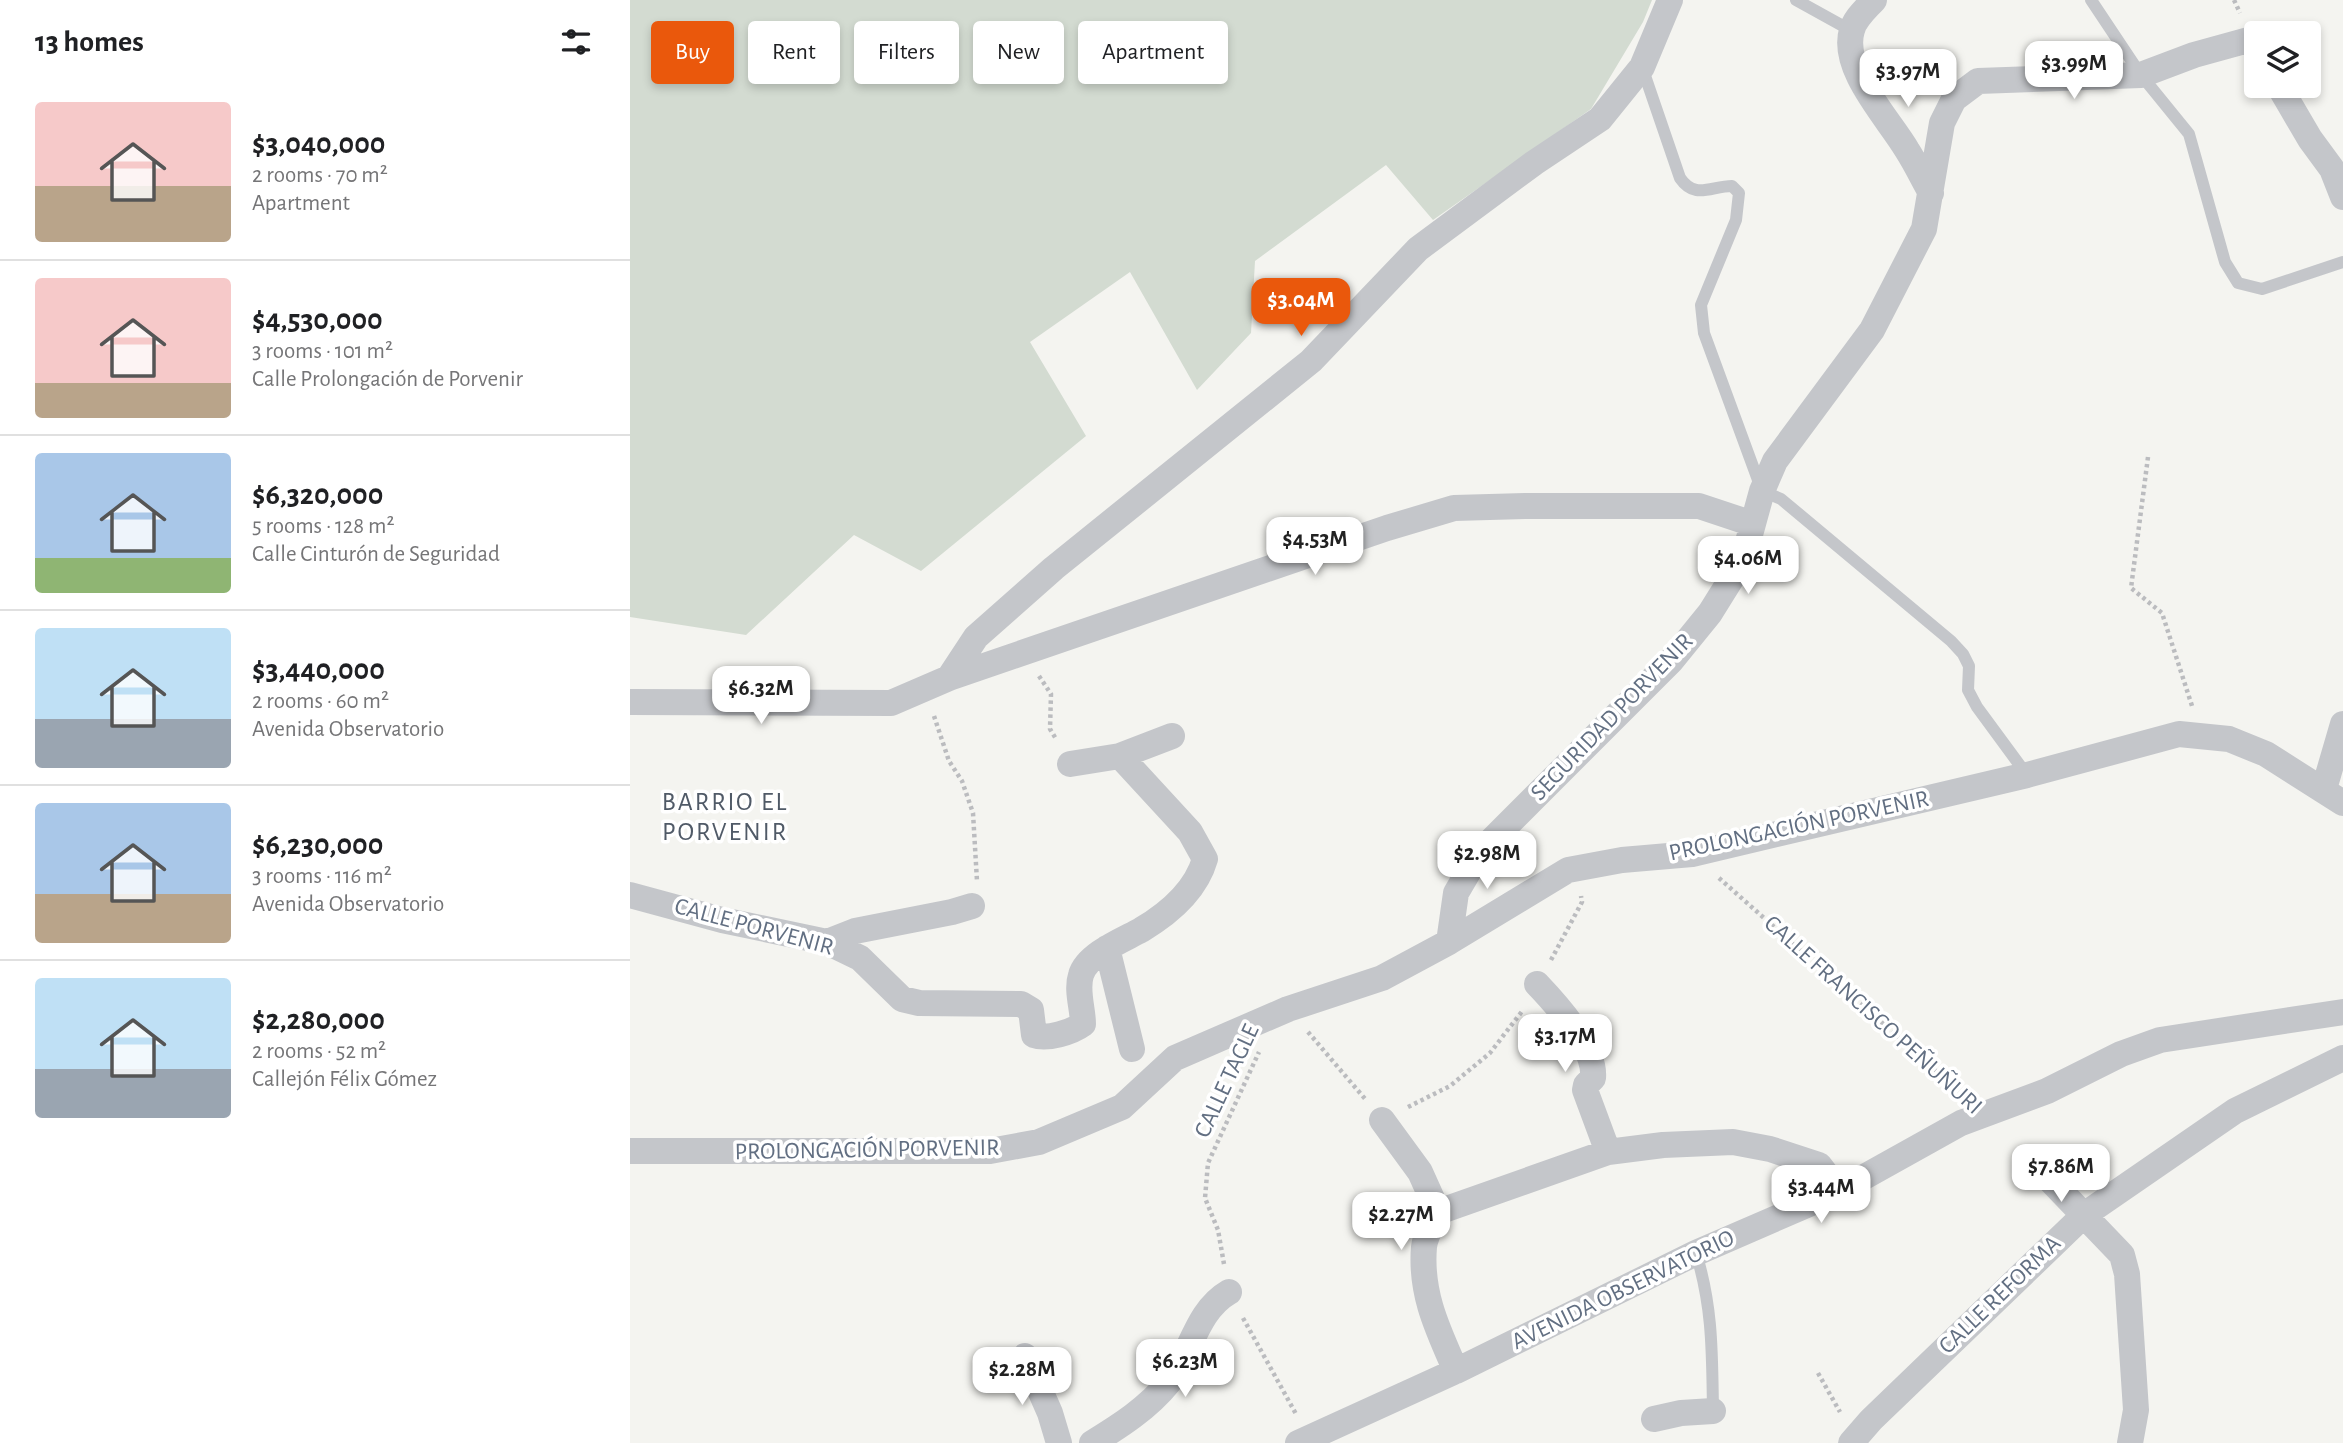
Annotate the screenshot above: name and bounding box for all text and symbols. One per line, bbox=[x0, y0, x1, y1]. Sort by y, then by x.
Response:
chip: Buy bbox=[651, 21, 734, 84]
chip: Rent bbox=[748, 21, 840, 84]
chip: Filters bbox=[854, 21, 959, 84]
chip: New bbox=[973, 21, 1064, 84]
chip: Apartment bbox=[1078, 21, 1228, 84]
map controls bbox=[2244, 21, 2321, 98]
button: layers bbox=[2244, 21, 2321, 98]
icon: filters bbox=[557, 23, 595, 61]
text: 13 homes bbox=[35, 27, 144, 57]
pin: $3.99M bbox=[2017, 42, 2131, 101]
pin: $3.97M bbox=[1851, 50, 1965, 109]
text: $3.99M bbox=[2041, 52, 2107, 75]
text: $3.97M bbox=[1876, 60, 1940, 83]
text: $3,040,000 bbox=[252, 129, 385, 159]
icon: home bbox=[91, 130, 175, 214]
text: 2 rooms · 70 m² bbox=[252, 164, 388, 187]
text: Apartment bbox=[252, 192, 350, 215]
pin: $3.04M bbox=[1244, 278, 1358, 338]
text: $3.04M bbox=[1267, 289, 1335, 312]
text: $4,530,000 bbox=[252, 305, 383, 335]
icon: home bbox=[91, 306, 175, 390]
text: 3 rooms · 101 m² bbox=[252, 340, 393, 363]
text: Calle Prolongación de Porvenir bbox=[252, 368, 523, 391]
text: $6,320,000 bbox=[252, 480, 383, 510]
icon: home bbox=[91, 481, 175, 565]
text: 5 rooms · 128 m² bbox=[252, 515, 394, 538]
pin: $4.53M bbox=[1258, 518, 1372, 577]
text: $4.53M bbox=[1282, 528, 1348, 551]
pin: $4.06M bbox=[1691, 536, 1805, 596]
text: Calle Cinturón de Seguridad bbox=[252, 543, 500, 566]
text: $4.06M bbox=[1714, 547, 1782, 570]
street label: SEGURIDAD PORVENIR bbox=[1526, 629, 1698, 805]
text: $3,440,000 bbox=[252, 655, 385, 685]
icon: home bbox=[91, 656, 175, 740]
pin: $6.32M bbox=[704, 666, 818, 726]
text: $6.32M bbox=[728, 677, 794, 700]
text: 2 rooms · 60 m² bbox=[252, 690, 389, 713]
text: Avenida Observatorio bbox=[252, 718, 444, 741]
street label: PROLONGACIÓN PORVENIR bbox=[1666, 785, 1931, 865]
district label: BARRIO EL PORVENIR bbox=[662, 789, 788, 845]
text: $6,230,000 bbox=[252, 830, 383, 860]
icon: home bbox=[91, 831, 175, 915]
pin: $2.98M bbox=[1430, 832, 1544, 891]
text: $2.98M bbox=[1453, 842, 1521, 865]
text: 3 rooms · 116 m² bbox=[252, 865, 392, 888]
text: Avenida Observatorio bbox=[252, 893, 444, 916]
street label: CALLE PORVENIR bbox=[672, 894, 836, 960]
street label: CALLE FRANCISCO PEÑUÑURI bbox=[1759, 910, 1988, 1119]
text: $2,280,000 bbox=[252, 1005, 385, 1035]
icon: home bbox=[91, 1006, 175, 1090]
pin: $3.17M bbox=[1508, 1014, 1622, 1074]
street label: CALLE TAGLE bbox=[1190, 1020, 1264, 1141]
text: $3.17M bbox=[1534, 1025, 1596, 1048]
text: 2 rooms · 52 m² bbox=[252, 1040, 386, 1063]
text: Callejón Félix Gómez bbox=[252, 1068, 437, 1091]
street label: PROLONGACIÓN PORVENIR bbox=[734, 1134, 1000, 1164]
pin: $7.86M bbox=[2004, 1144, 2118, 1204]
text: $7.86M bbox=[2028, 1155, 2094, 1178]
pin: $3.44M bbox=[1764, 1166, 1878, 1225]
text: $3.44M bbox=[1788, 1176, 1855, 1199]
pin: $2.27M bbox=[1344, 1192, 1458, 1252]
text: $2.27M bbox=[1368, 1203, 1434, 1226]
street label: AVENIDA OBSERVATORIO bbox=[1508, 1226, 1738, 1354]
street label: CALLE REFORMA bbox=[1935, 1231, 2065, 1359]
pin: $6.23M bbox=[1128, 1340, 1242, 1399]
pin: $2.28M bbox=[965, 1348, 1079, 1407]
text: $6.23M bbox=[1152, 1350, 1218, 1373]
text: $2.28M bbox=[989, 1358, 1055, 1381]

